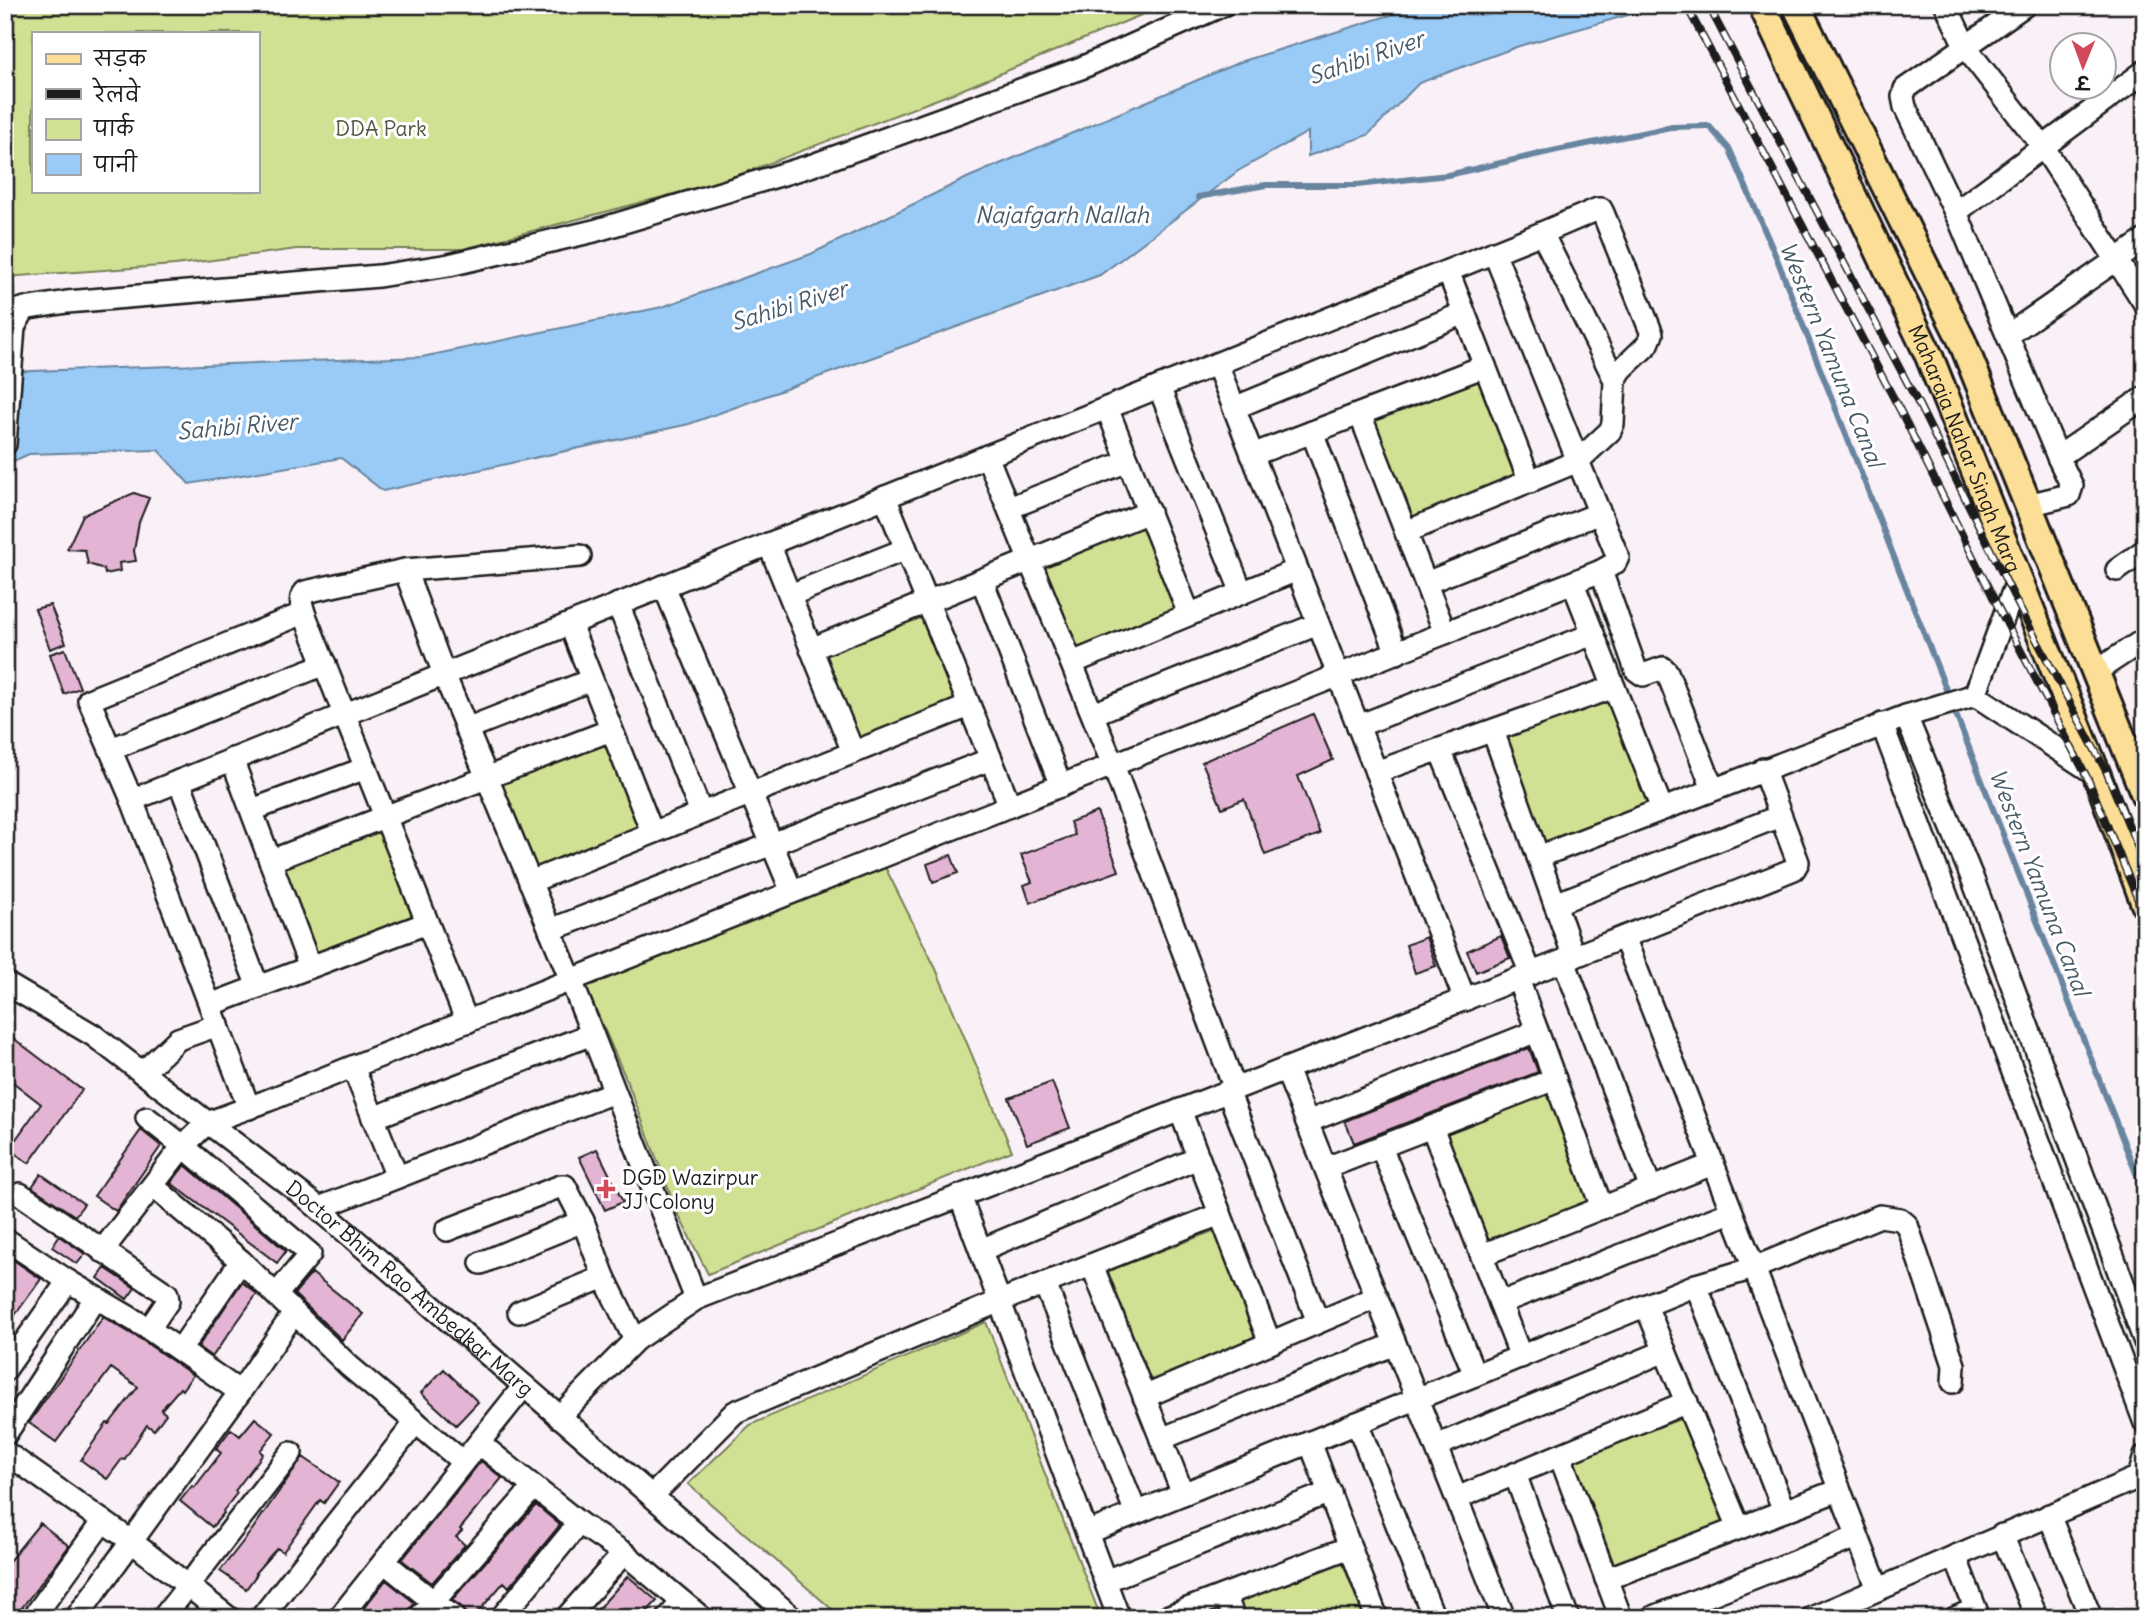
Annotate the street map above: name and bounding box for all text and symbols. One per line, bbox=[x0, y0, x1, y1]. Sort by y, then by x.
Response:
water label: Sahibi River bbox=[1304, 23, 1430, 90]
legend bbox=[32, 32, 259, 192]
north arrow bbox=[2048, 32, 2118, 102]
text: सड़क bbox=[93, 45, 147, 72]
text: उ bbox=[2074, 71, 2091, 95]
text: रेलवे bbox=[91, 77, 141, 108]
text: पार्क bbox=[93, 112, 135, 142]
park label: DDA Park bbox=[335, 115, 427, 142]
text: पानी bbox=[93, 149, 139, 178]
water label: Najafgarh Nallah bbox=[975, 200, 1150, 229]
water label: Western Yamuna Canal bbox=[1774, 237, 1892, 474]
water label: Sahibi River bbox=[727, 273, 853, 336]
street label: Maharaja Nahar Singh Marg bbox=[1902, 320, 2028, 576]
water label: Sahibi River bbox=[176, 406, 301, 446]
water label: Western Yamuna Canal bbox=[1983, 765, 2098, 1002]
place label: DGD Wazirpur JJ Colony bbox=[622, 1164, 759, 1215]
street label: Doctor Bhim Rao Ambedkar Marg bbox=[281, 1174, 540, 1402]
marker: DGD Wazirpur JJ Colony bbox=[596, 1179, 616, 1199]

